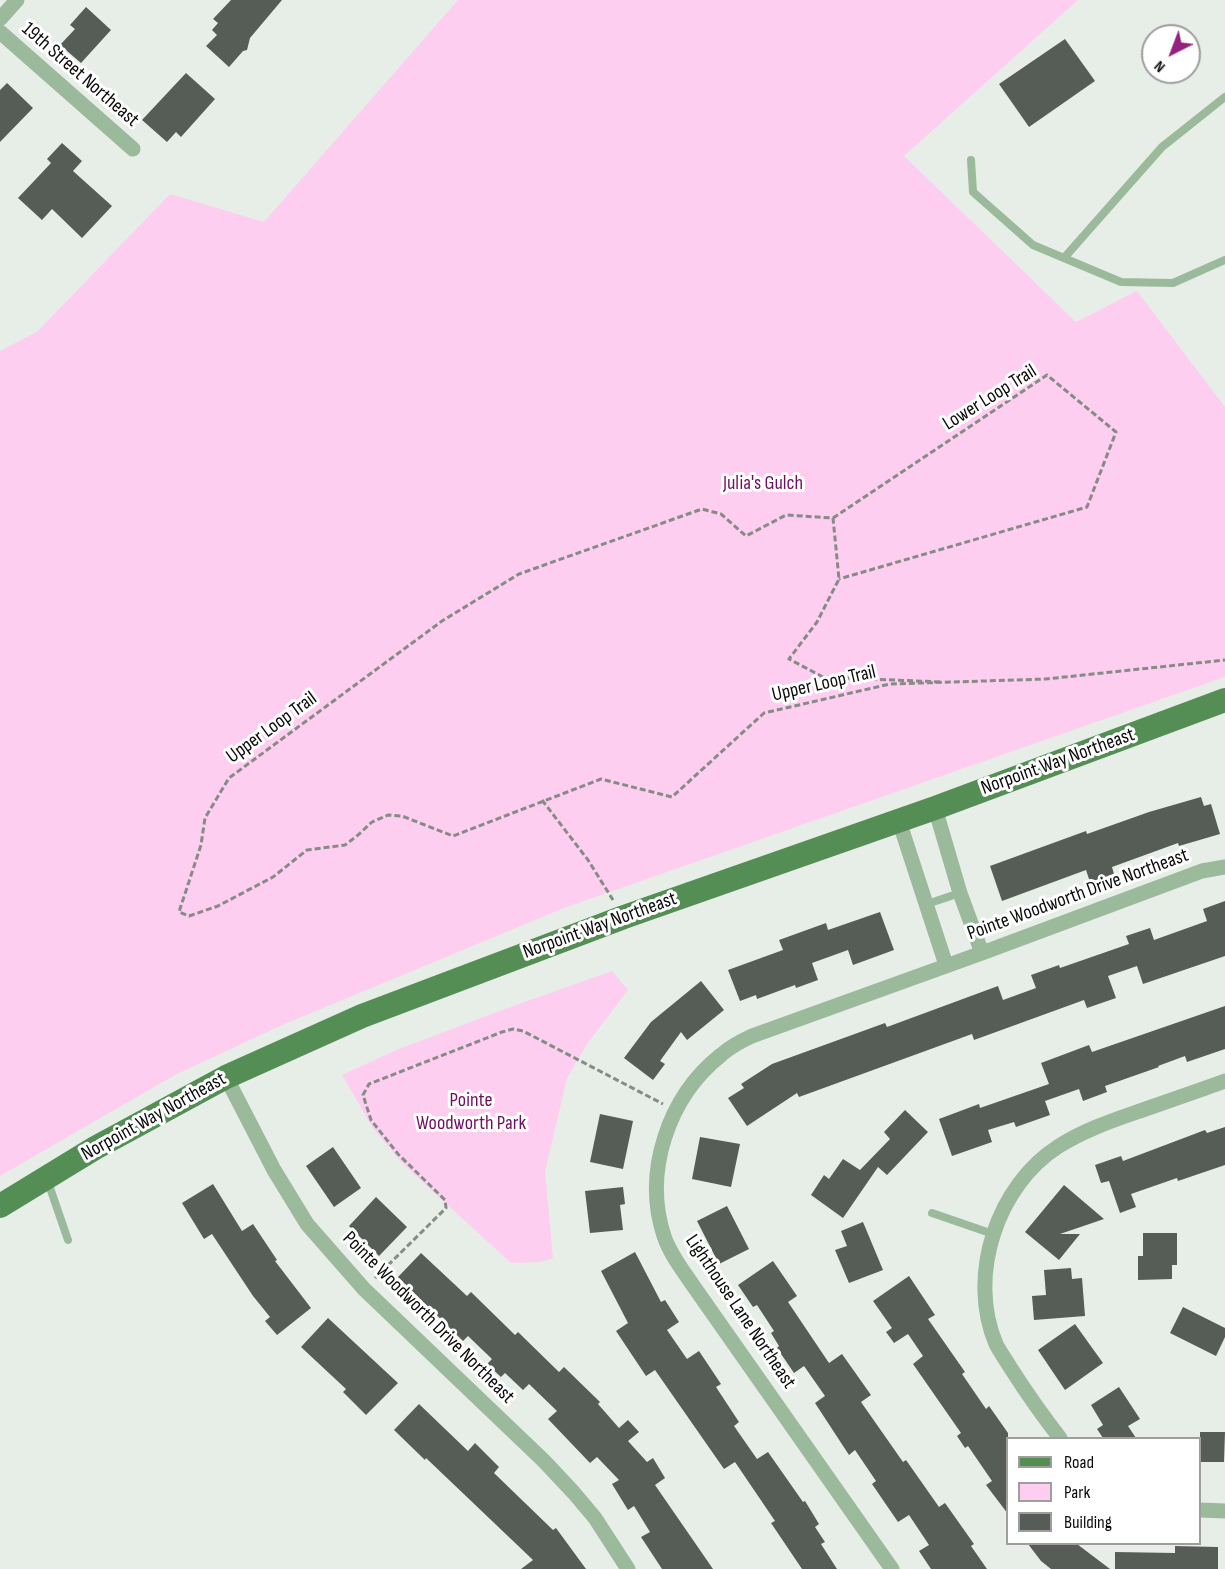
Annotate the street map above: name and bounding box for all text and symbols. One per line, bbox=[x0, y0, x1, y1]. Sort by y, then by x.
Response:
street label: 19th Street Northeast bbox=[17, 18, 143, 132]
north arrow bbox=[1141, 24, 1201, 84]
text: N bbox=[1150, 56, 1169, 76]
street label: Lower Loop Trail bbox=[939, 360, 1041, 436]
park label: Julia's Gulch bbox=[723, 472, 803, 496]
street label: Upper Loop Trail bbox=[770, 660, 878, 708]
street label: Upper Loop Trail bbox=[222, 687, 322, 769]
street label: Norpoint Way Northeast bbox=[978, 723, 1138, 801]
street label: Pointe Woodworth Drive Northeast bbox=[964, 844, 1192, 946]
street label: Norpoint Way Northeast bbox=[520, 887, 680, 965]
street label: Norpoint Way Northeast bbox=[78, 1067, 230, 1167]
park label: Pointe Woodworth Park bbox=[416, 1089, 526, 1136]
street label: Pointe Woodworth Drive Northeast bbox=[337, 1227, 519, 1409]
street label: Lighthouse Lane Northeast bbox=[680, 1230, 800, 1394]
legend bbox=[1006, 1437, 1201, 1545]
text: Road bbox=[1064, 1452, 1094, 1473]
text: Park bbox=[1064, 1482, 1090, 1503]
text: Building bbox=[1064, 1512, 1112, 1533]

